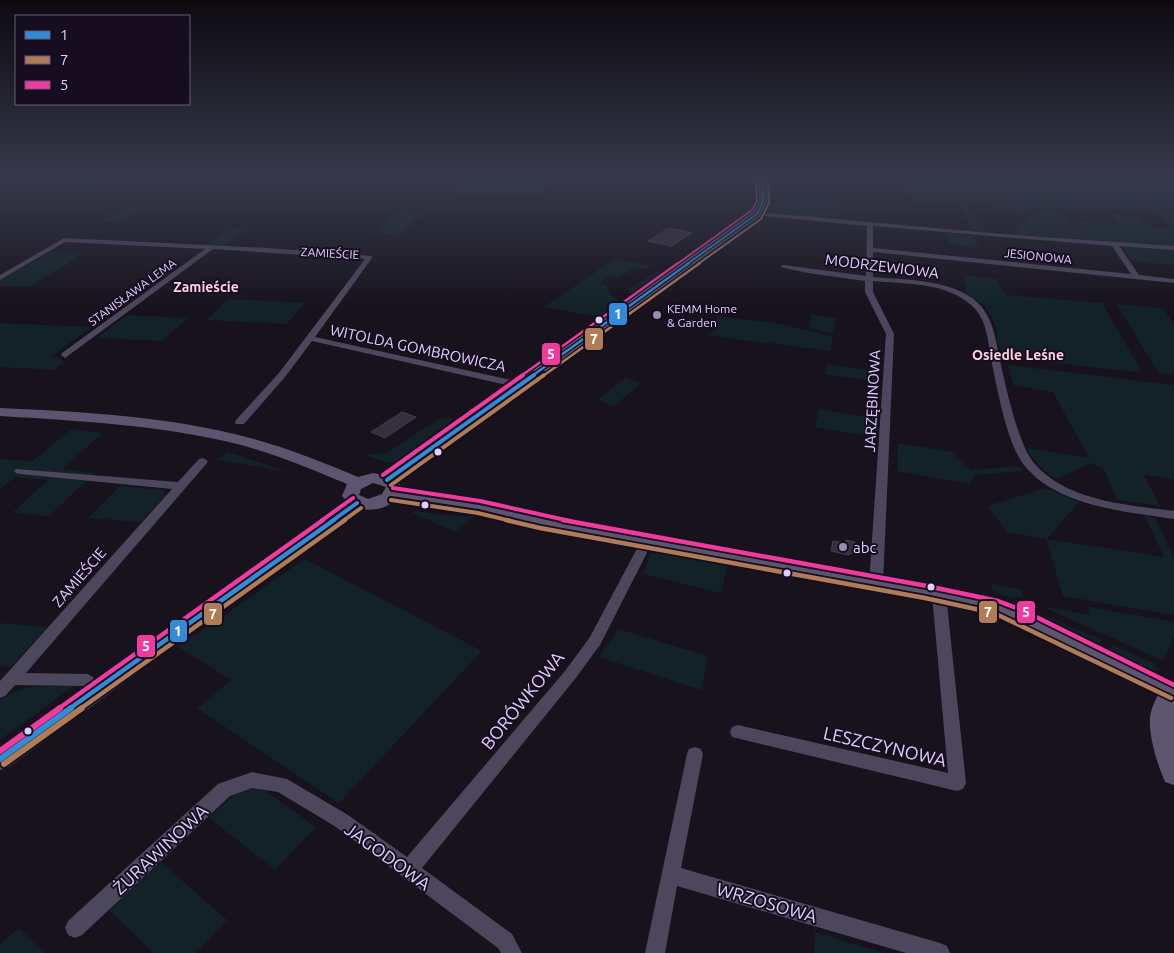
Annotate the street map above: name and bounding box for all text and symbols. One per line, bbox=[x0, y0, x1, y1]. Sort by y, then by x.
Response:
legend bbox=[15, 15, 190, 105]
text: 1 bbox=[60, 26, 68, 43]
text: 7 bbox=[60, 51, 68, 68]
text: 5 bbox=[60, 76, 68, 93]
street label: ZAMIEŚCIE bbox=[300, 245, 360, 261]
street label: JESIONOWA bbox=[1004, 246, 1073, 266]
street label: MODRZEWIOWA bbox=[824, 251, 940, 281]
street label: STANISŁAWA LEMA bbox=[86, 256, 178, 328]
district label: Zamieście bbox=[173, 279, 239, 295]
line badge: 1 bbox=[608, 302, 628, 326]
place label: KEMM Home & Garden bbox=[667, 302, 737, 329]
text: 1 bbox=[614, 306, 622, 322]
marker: KEMM Home & Garden bbox=[651, 309, 663, 321]
unlabelled marker bbox=[594, 315, 604, 325]
street label: WITOLDA GOMBROWICZA bbox=[329, 321, 508, 375]
line badge: 7 bbox=[584, 327, 604, 351]
text: 7 bbox=[590, 331, 598, 347]
line badge: 5 bbox=[541, 342, 561, 366]
text: 5 bbox=[547, 346, 555, 362]
district label: Osiedle Leśne bbox=[972, 347, 1064, 363]
street label: JARZĘBINOWA bbox=[861, 349, 883, 453]
unlabelled marker bbox=[433, 447, 443, 457]
unlabelled marker bbox=[420, 500, 430, 510]
place label: abc bbox=[853, 539, 876, 556]
marker: abc bbox=[837, 541, 849, 553]
street label: ZAMIEŚCIE bbox=[49, 544, 109, 610]
unlabelled marker bbox=[782, 568, 792, 578]
unlabelled marker bbox=[926, 582, 936, 592]
line badge: 7 bbox=[978, 600, 998, 624]
line badge: 5 bbox=[1016, 600, 1036, 624]
line badge: 7 bbox=[203, 602, 223, 626]
text: 7 bbox=[984, 604, 992, 620]
text: 5 bbox=[1022, 604, 1030, 620]
text: 7 bbox=[209, 606, 217, 622]
line badge: 1 bbox=[169, 619, 188, 643]
text: 1 bbox=[174, 623, 182, 639]
line badge: 5 bbox=[136, 634, 156, 658]
text: 5 bbox=[142, 638, 150, 654]
street label: BORÓWKOWA bbox=[476, 646, 568, 753]
street label: LESZCZYNOWA bbox=[822, 722, 949, 770]
unlabelled marker bbox=[23, 726, 33, 736]
street label: ŻURAWINOWA bbox=[109, 800, 212, 898]
street label: JAGODOWA bbox=[341, 818, 435, 894]
street label: WRZOSOWA bbox=[714, 878, 820, 926]

